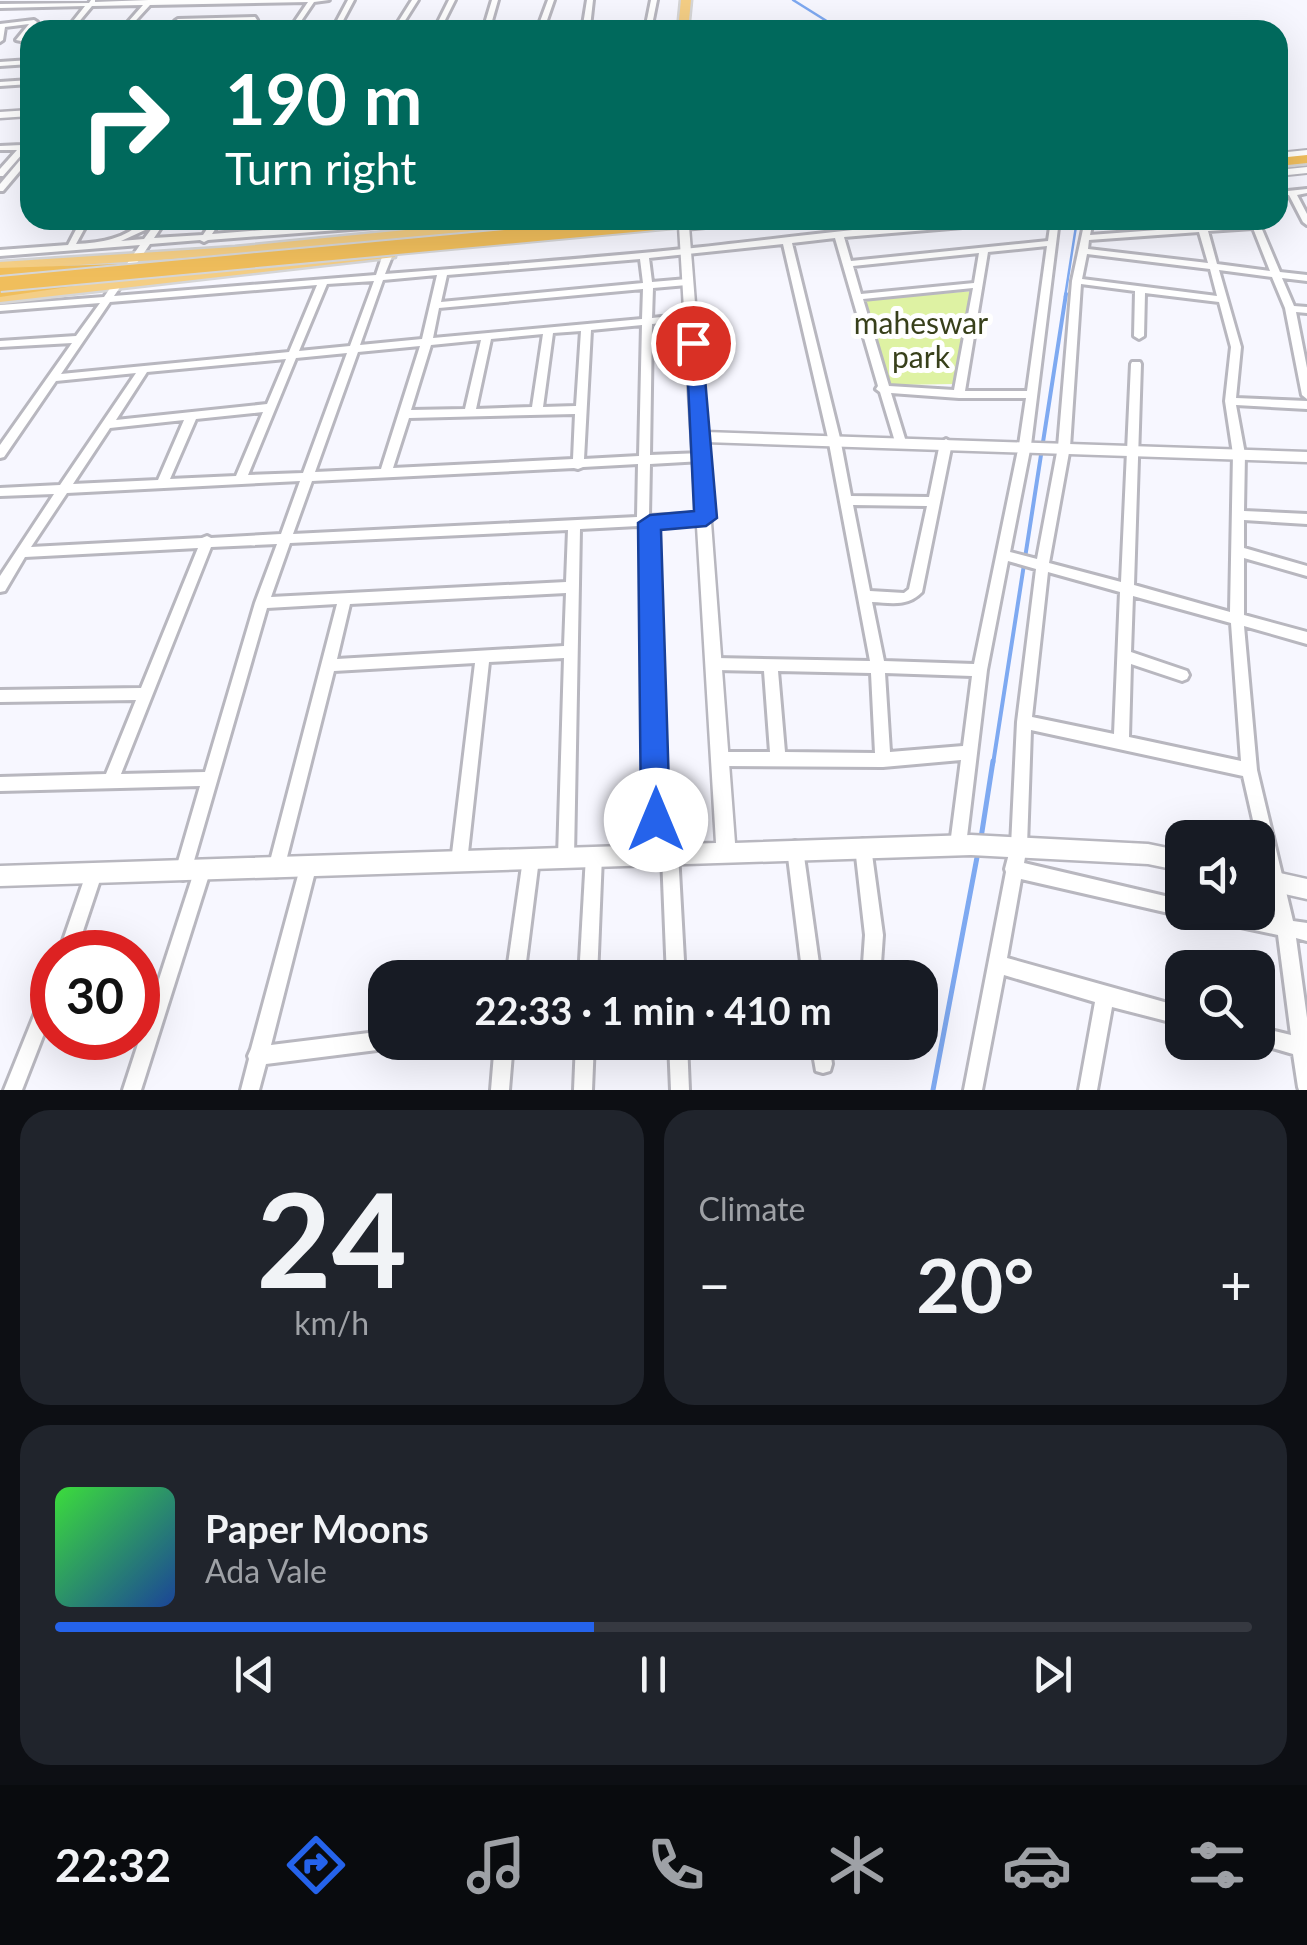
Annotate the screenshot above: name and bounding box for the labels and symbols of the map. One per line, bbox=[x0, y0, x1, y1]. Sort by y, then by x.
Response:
pin bbox=[651, 301, 736, 386]
park label: maheswar park bbox=[854, 304, 988, 374]
position arrow bbox=[604, 768, 708, 872]
speed limit sign: 30 bbox=[30, 930, 160, 1060]

